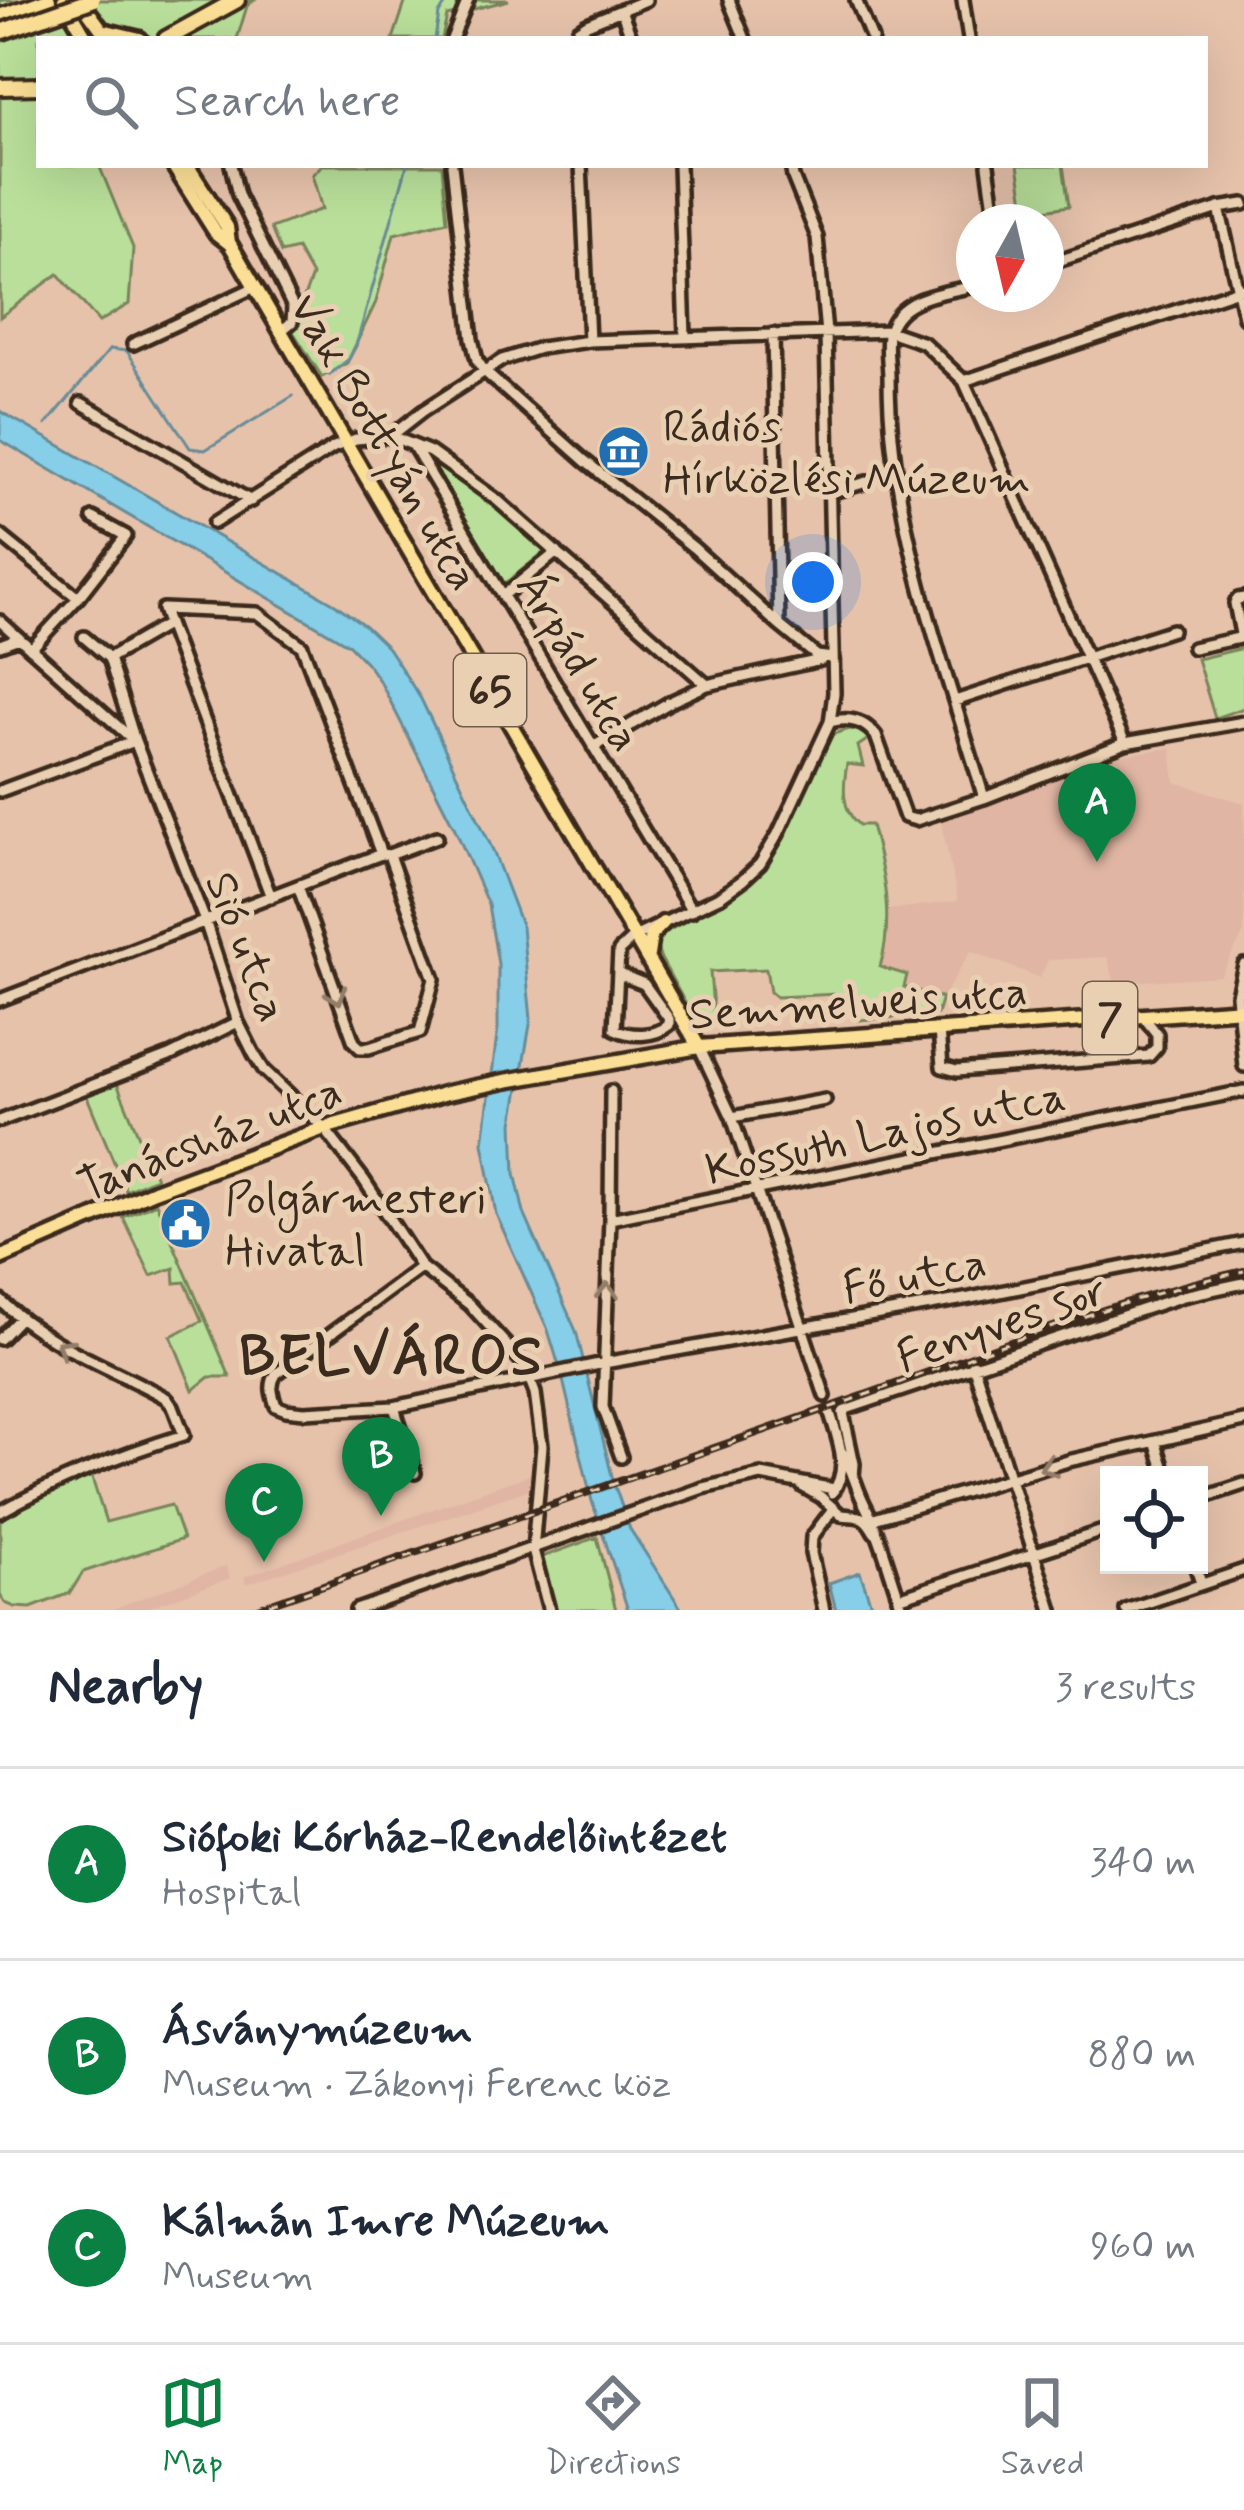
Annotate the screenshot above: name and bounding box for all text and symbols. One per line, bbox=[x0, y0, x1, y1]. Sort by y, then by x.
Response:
search box bbox=[36, 36, 1208, 168]
icon: search bbox=[78, 69, 144, 135]
text: Search here bbox=[174, 73, 401, 132]
north arrow bbox=[956, 204, 1064, 312]
street label: Vak Bottyán utca bbox=[274, 283, 492, 602]
place label: Rádiós Hírközlési Múzeum bbox=[663, 399, 1031, 510]
museum icon: Rádiós Hírközlési Múzeum bbox=[596, 423, 652, 479]
your location bbox=[783, 552, 843, 612]
street label: Árpád utca bbox=[500, 562, 654, 763]
road number: 65 bbox=[454, 654, 526, 726]
pin: A bbox=[1058, 763, 1136, 862]
street label: Sió utca bbox=[189, 864, 300, 1031]
street label: Semmelweis utca bbox=[687, 963, 1029, 1046]
road number: 7 bbox=[1083, 982, 1137, 1054]
one-way arrow bbox=[323, 984, 347, 1005]
street label: Tanácsház utca bbox=[70, 1063, 351, 1218]
street label: Kossuth Lajos utca bbox=[701, 1068, 1071, 1201]
place label: Polgármesteri Hivatal bbox=[225, 1171, 487, 1282]
public building icon: Polgármesteri Hivatal bbox=[158, 1195, 214, 1251]
street label: Fő utca bbox=[838, 1235, 991, 1320]
street label: Fenyves sor bbox=[889, 1262, 1115, 1389]
one-way arrow bbox=[594, 1281, 620, 1300]
district label: BELVÁROS bbox=[239, 1321, 545, 1396]
one-way arrow bbox=[55, 1339, 77, 1362]
pin: B bbox=[342, 1417, 420, 1516]
one-way arrow bbox=[1038, 1452, 1059, 1477]
pin: C bbox=[225, 1463, 303, 1562]
map controls bbox=[1100, 1466, 1208, 1574]
button: locate bbox=[1100, 1466, 1208, 1574]
text: Nearby bbox=[48, 1655, 203, 1721]
text: 3 results bbox=[1055, 1663, 1196, 1714]
text: Siófoki Kórház-Rendelőintézet bbox=[162, 1809, 727, 1868]
text: A bbox=[74, 1838, 100, 1889]
text: 340 m bbox=[1090, 1838, 1196, 1889]
text: Hospital bbox=[162, 1868, 301, 1919]
text: Ásványmúzeum bbox=[162, 2001, 473, 2060]
text: B bbox=[75, 2030, 99, 2081]
text: 880 m bbox=[1088, 2030, 1196, 2081]
text: Museum · Zákonyi Ferenc köz bbox=[162, 2060, 671, 2111]
text: Kálmán Imre Múzeum bbox=[162, 2193, 610, 2252]
text: C bbox=[73, 2222, 101, 2273]
text: 960 m bbox=[1090, 2222, 1196, 2273]
text: Museum bbox=[162, 2252, 314, 2303]
tab: Map bbox=[160, 2370, 226, 2486]
tab: Directions bbox=[545, 2370, 681, 2486]
tab: Saved bbox=[1001, 2370, 1084, 2486]

